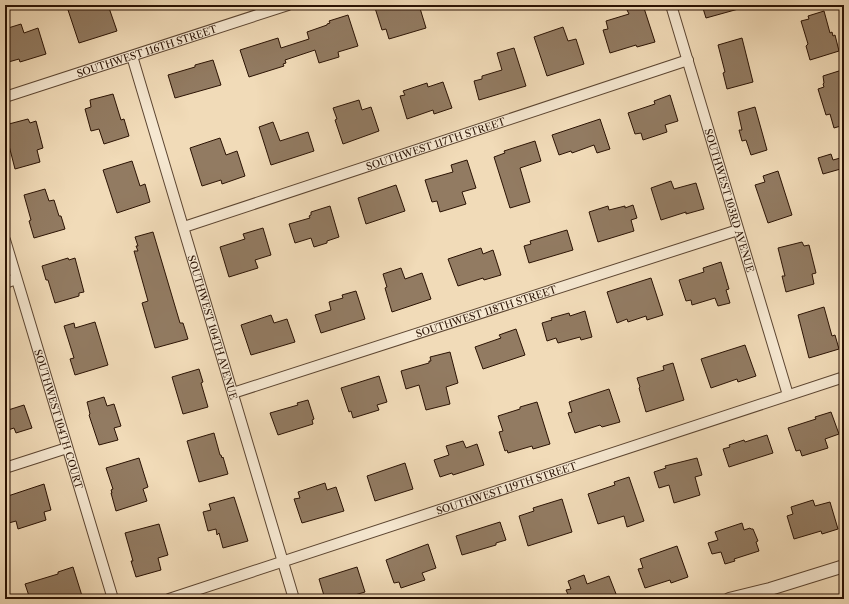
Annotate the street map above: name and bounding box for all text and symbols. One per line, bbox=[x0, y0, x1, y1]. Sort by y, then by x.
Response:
street label: SOUTHWEST 116TH STREET bbox=[75, 22, 219, 80]
street label: SOUTHWEST 117TH STREET bbox=[364, 114, 507, 173]
street label: SOUTHWEST 103RD AVENUE bbox=[702, 127, 757, 274]
street label: SOUTHWEST 104TH AVENUE bbox=[185, 253, 241, 401]
street label: SOUTHWEST 118TH STREET bbox=[414, 282, 559, 340]
street label: SOUTHWEST 104TH COURT bbox=[32, 348, 86, 491]
street label: SOUTHWEST 119TH STREET bbox=[434, 459, 579, 517]

